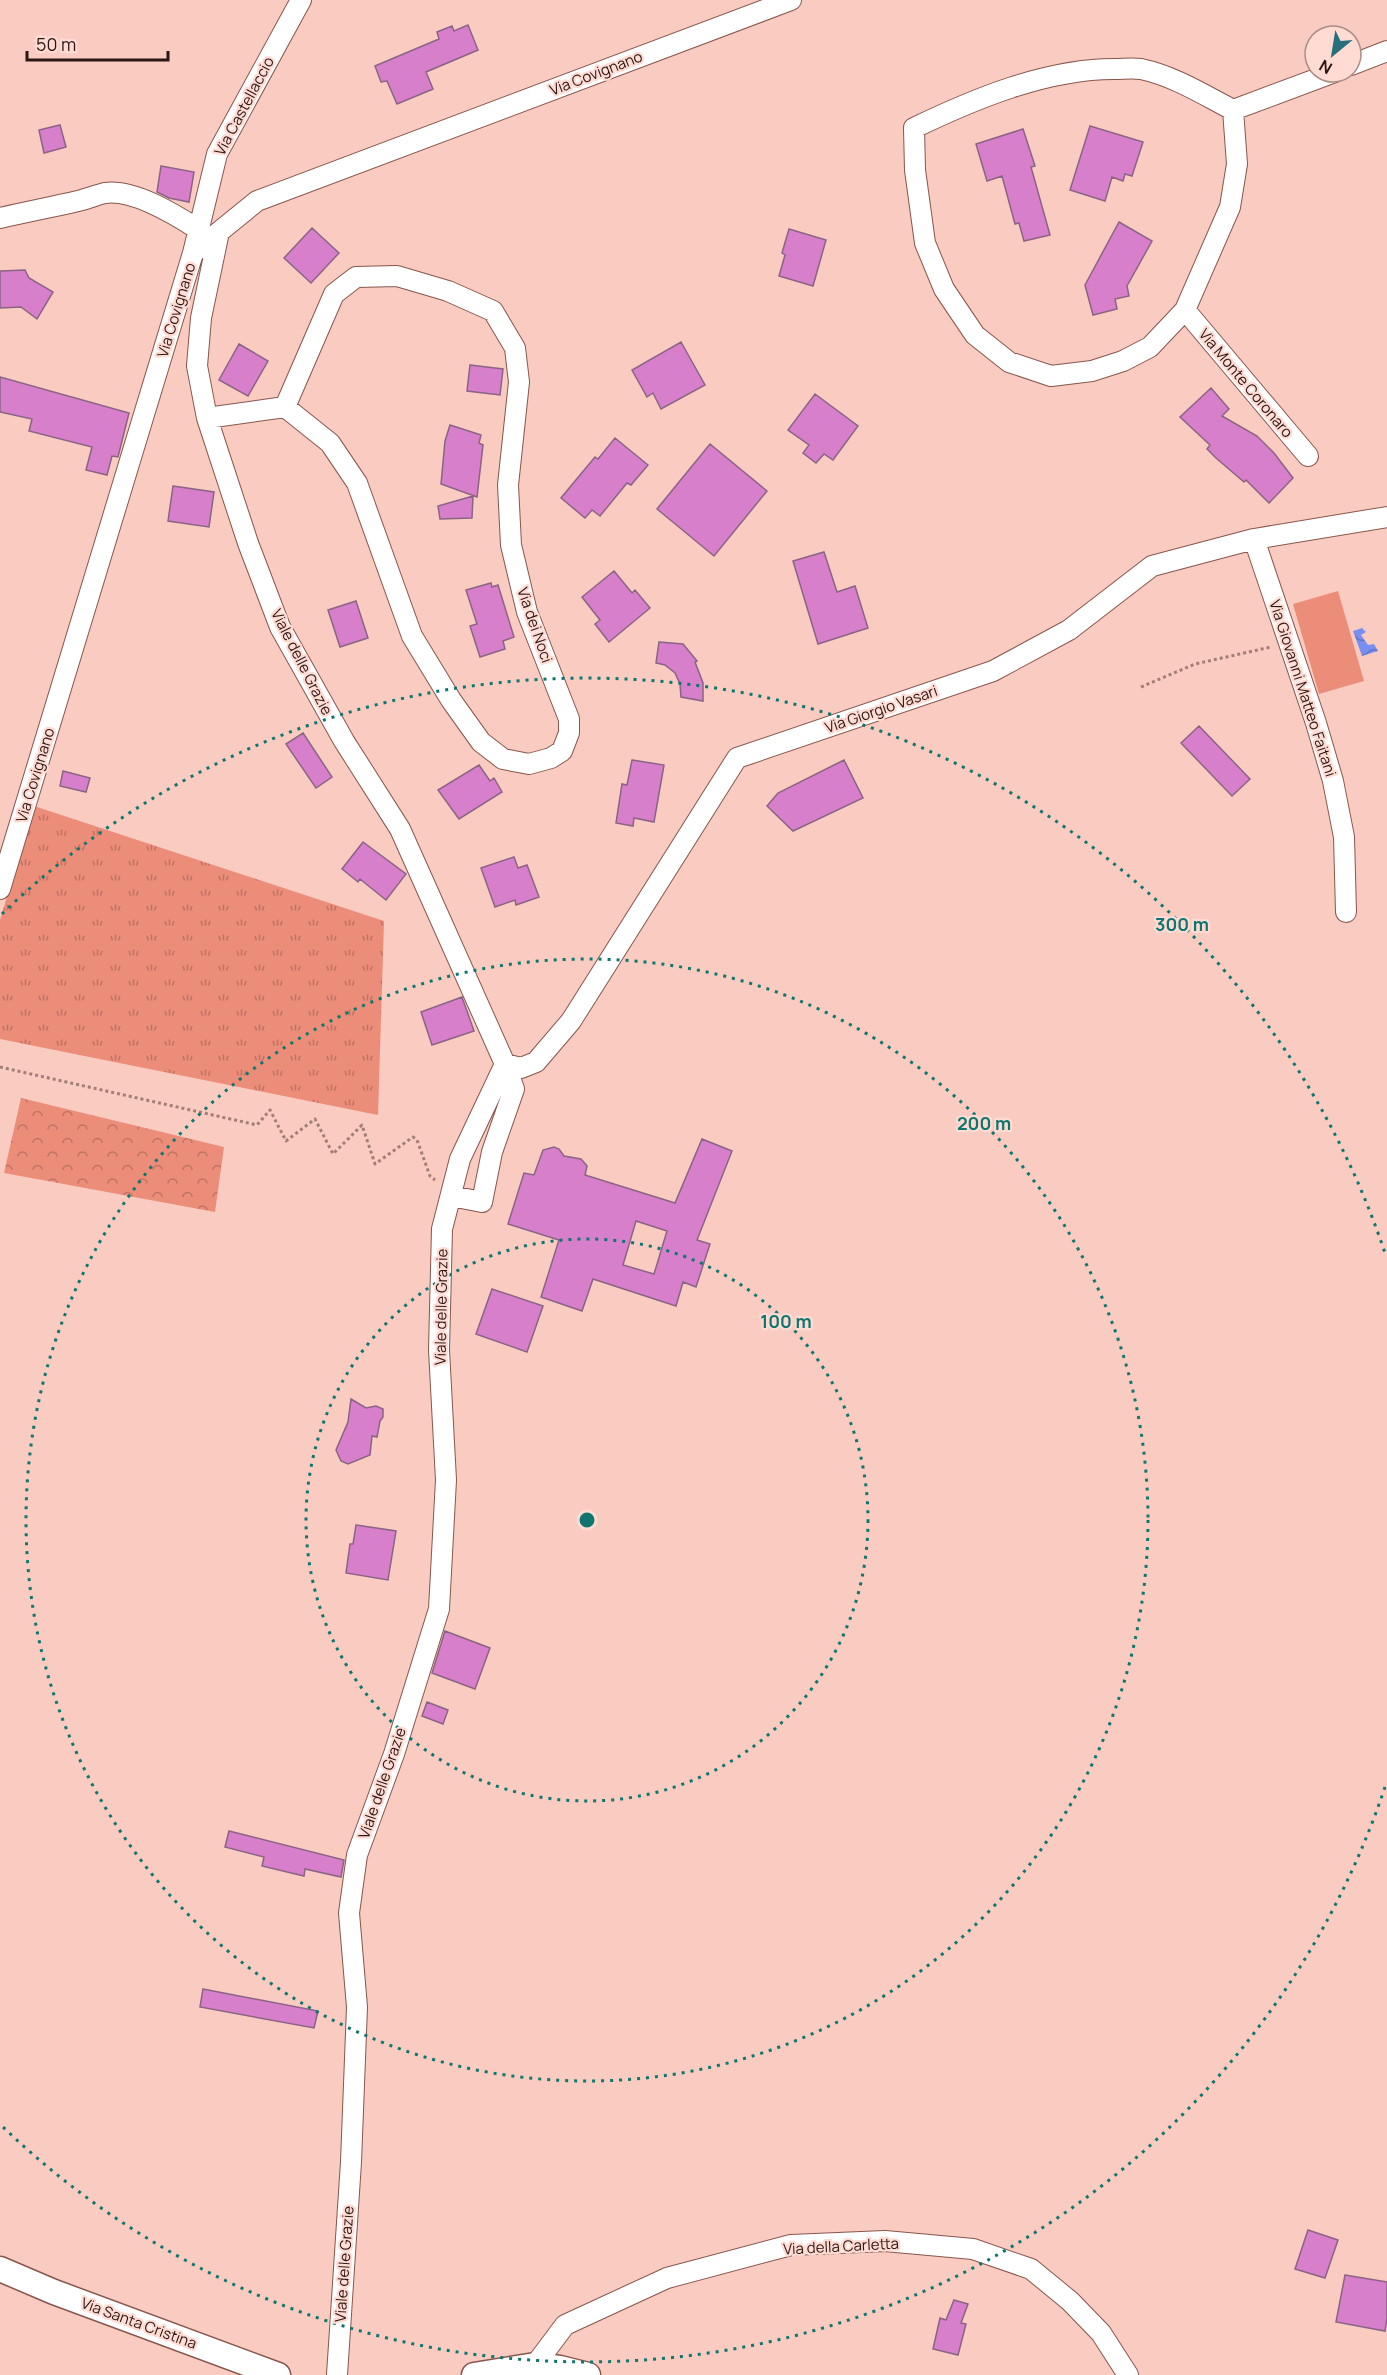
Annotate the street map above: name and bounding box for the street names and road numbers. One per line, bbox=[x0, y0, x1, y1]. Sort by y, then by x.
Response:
street label: Via Covignano bbox=[547, 46, 646, 100]
street label: Via Castellaccio bbox=[209, 53, 279, 159]
street label: Via Covignano bbox=[152, 260, 200, 360]
street label: Via Monte Coronaro bbox=[1194, 324, 1298, 442]
street label: Via dei Noci bbox=[512, 584, 558, 666]
street label: Via Giovanni Matteo Faitani bbox=[1264, 597, 1342, 779]
street label: Viale delle Grazie bbox=[266, 605, 338, 719]
street label: Via Giorgio Vasari bbox=[822, 680, 940, 738]
street label: Via Covignano bbox=[11, 725, 59, 825]
street label: Viale delle Grazie bbox=[429, 1248, 453, 1365]
street label: Viale delle Grazie bbox=[353, 1724, 411, 1842]
street label: Viale delle Grazie bbox=[329, 2205, 359, 2323]
street label: Via della Carletta bbox=[783, 2232, 899, 2260]
street label: Via Santa Cristina bbox=[78, 2292, 200, 2354]

